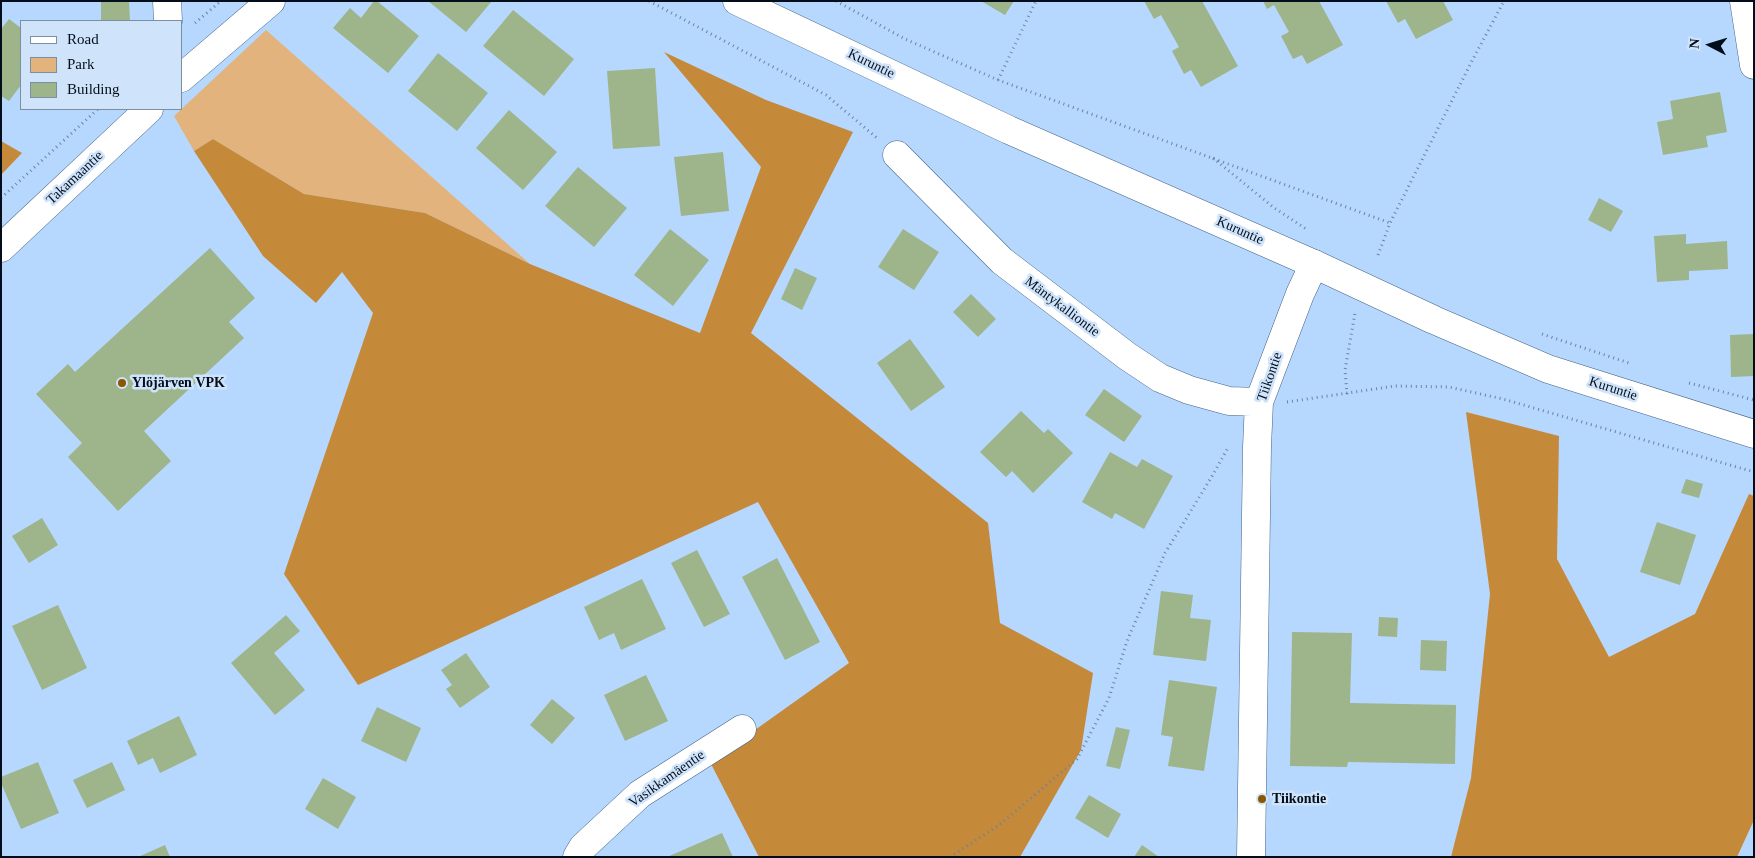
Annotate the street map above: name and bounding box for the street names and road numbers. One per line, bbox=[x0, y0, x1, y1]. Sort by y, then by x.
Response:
street label: Kuruntie bbox=[845, 46, 897, 82]
street label: Takamaantie bbox=[43, 148, 107, 208]
street label: Kuruntie bbox=[1214, 213, 1266, 249]
street label: Mäntykalliontie bbox=[1021, 273, 1103, 341]
street label: Tiikontie bbox=[1254, 350, 1286, 404]
street label: Kuruntie bbox=[1587, 373, 1639, 405]
street label: Vasikkamäentie bbox=[626, 747, 708, 811]

